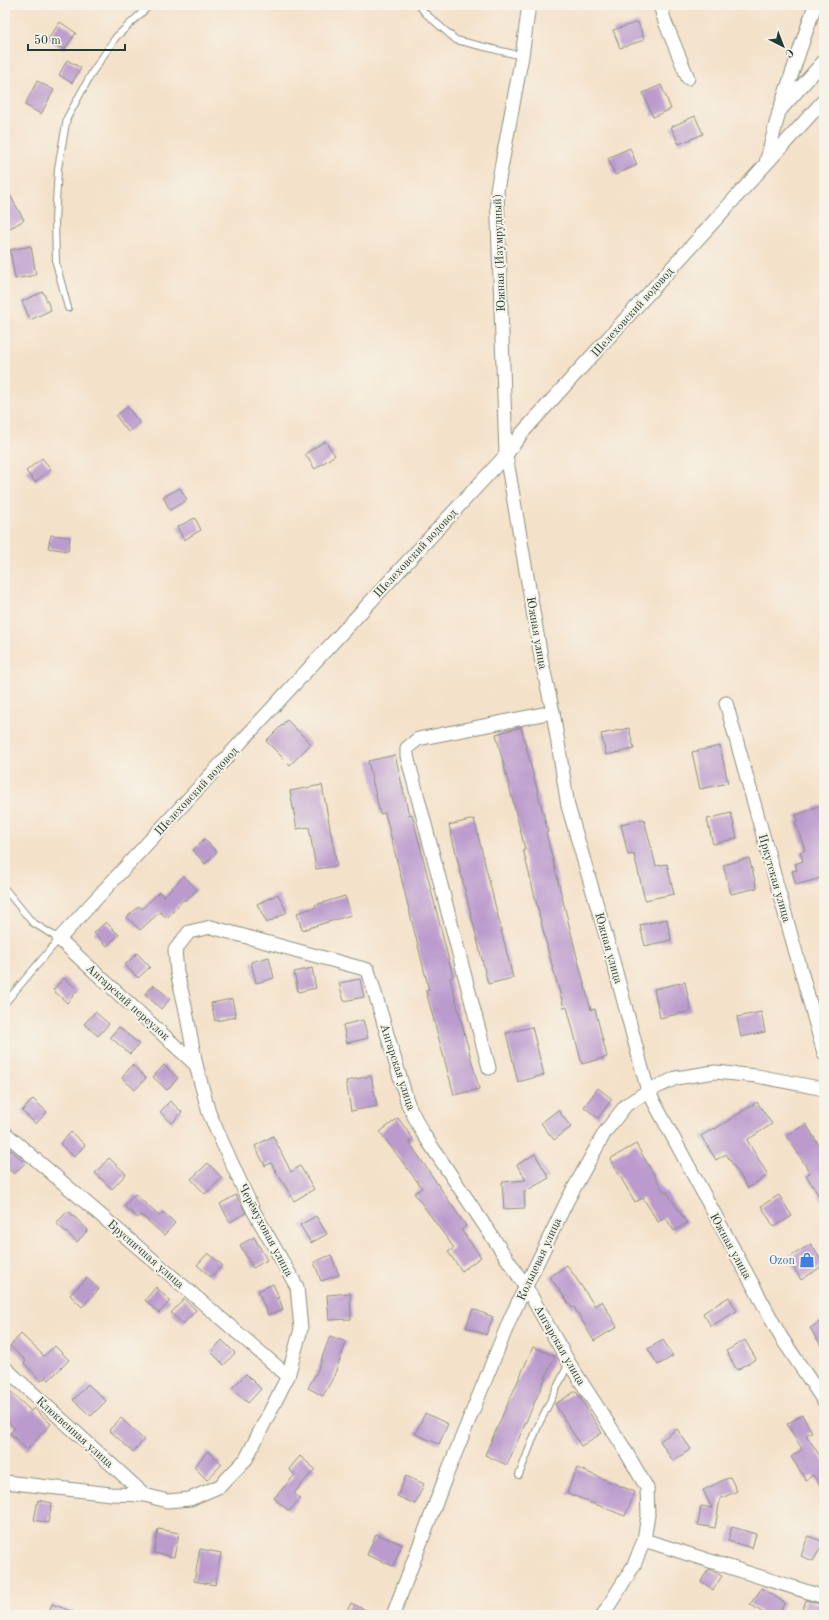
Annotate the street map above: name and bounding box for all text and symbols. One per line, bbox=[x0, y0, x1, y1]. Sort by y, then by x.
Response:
scale bar bbox=[28, 26, 125, 52]
north arrow bbox=[763, 26, 803, 66]
text: 50 m bbox=[34, 34, 61, 47]
text: С bbox=[782, 46, 795, 59]
street label: Южная (Изумрудный) bbox=[491, 194, 508, 312]
street label: Шелеховский водовод bbox=[589, 265, 676, 360]
street label: Шелеховский водовод bbox=[372, 507, 460, 600]
street label: Южная улица bbox=[524, 596, 548, 670]
street label: Шелеховский водовод bbox=[153, 745, 241, 838]
street label: Иркутская улица bbox=[756, 833, 792, 924]
street label: Южная улица bbox=[592, 911, 624, 985]
street label: Ангарский переулок bbox=[83, 962, 171, 1043]
street label: Ангарская улица bbox=[377, 1023, 417, 1112]
street label: Черёмуховая улица bbox=[236, 1182, 295, 1279]
street label: Южная улица bbox=[707, 1211, 753, 1282]
street label: Кольцевая улица bbox=[515, 1216, 564, 1303]
street label: Брусничная улица bbox=[105, 1218, 186, 1291]
shop icon: Ozon bbox=[798, 1251, 816, 1269]
place label: Ozon bbox=[769, 1255, 796, 1267]
street label: Ангарская улица bbox=[531, 1303, 587, 1388]
street label: Клюквенная улица bbox=[33, 1395, 115, 1471]

